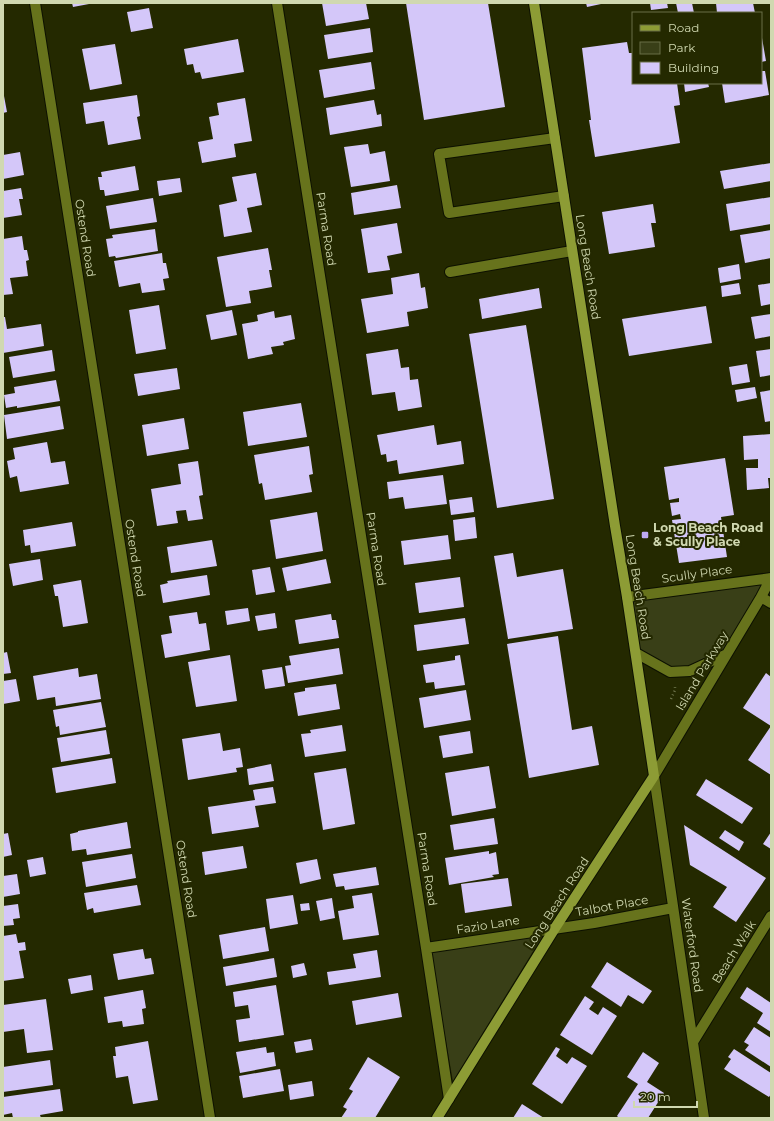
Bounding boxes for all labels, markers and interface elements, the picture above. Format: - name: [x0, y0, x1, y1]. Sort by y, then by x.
- legend: [632, 12, 762, 84]
- text: Road: [668, 20, 699, 35]
- text: Park: [668, 40, 696, 55]
- text: Building: [668, 60, 719, 75]
- street label: Parma Road: [313, 191, 340, 267]
- street label: Ostend Road: [72, 198, 99, 278]
- street label: Long Beach Road: [573, 213, 604, 321]
- street label: Parma Road: [363, 511, 390, 587]
- street label: Ostend Road: [122, 518, 149, 598]
- place label: Long Beach Road & Scully Place: [653, 520, 763, 549]
- marker: Long Beach Road & Scully Place: [640, 530, 650, 540]
- street label: Long Beach Road: [623, 533, 654, 641]
- street label: Scully Place: [661, 561, 733, 586]
- street label: Island Parkway: [672, 628, 731, 713]
- street label: Parma Road: [414, 831, 441, 907]
- street label: Ostend Road: [173, 839, 200, 919]
- street label: Long Beach Road: [521, 854, 592, 951]
- street label: Talbot Place: [574, 892, 649, 919]
- street label: Waterford Road: [678, 897, 707, 993]
- street label: Fazio Lane: [455, 912, 521, 937]
- street label: Beach Walk: [708, 917, 759, 986]
- scale bar: [634, 1083, 697, 1109]
- text: 20 m: [640, 1089, 671, 1104]

